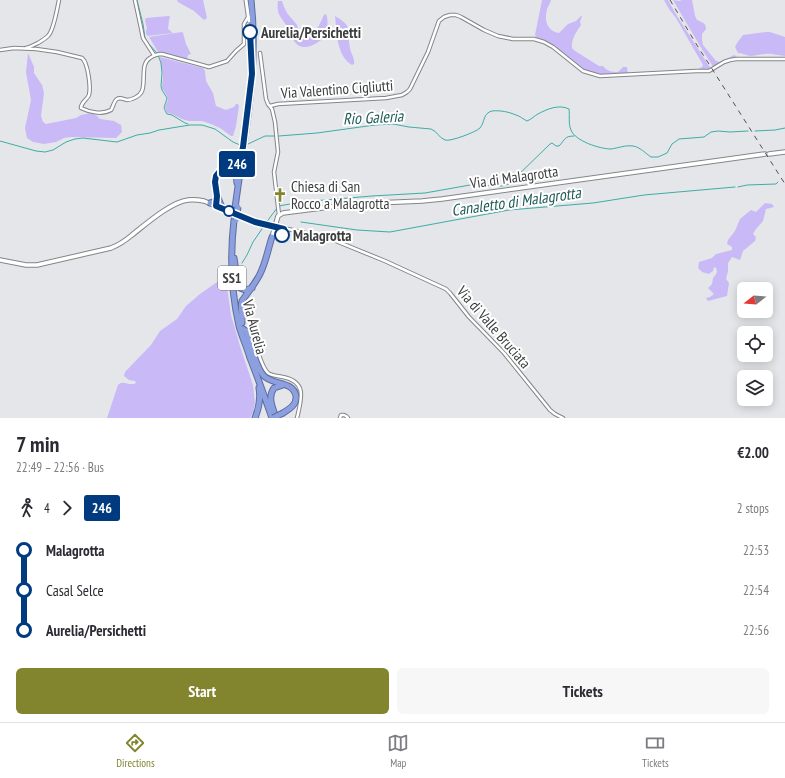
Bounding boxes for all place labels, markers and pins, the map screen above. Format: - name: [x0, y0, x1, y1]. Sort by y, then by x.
- place label: Aurelia/Persichetti: [260, 23, 361, 42]
- marker: Aurelia/Persichetti: [242, 24, 258, 40]
- place label: Chiesa di San Rocco a Malagrotta: [291, 177, 389, 213]
- church icon: Chiesa di San Rocco a Malagrotta: [272, 187, 288, 203]
- unlabelled marker: [223, 205, 235, 217]
- place label: Malagrotta: [293, 226, 352, 245]
- marker: Malagrotta: [274, 227, 290, 243]

